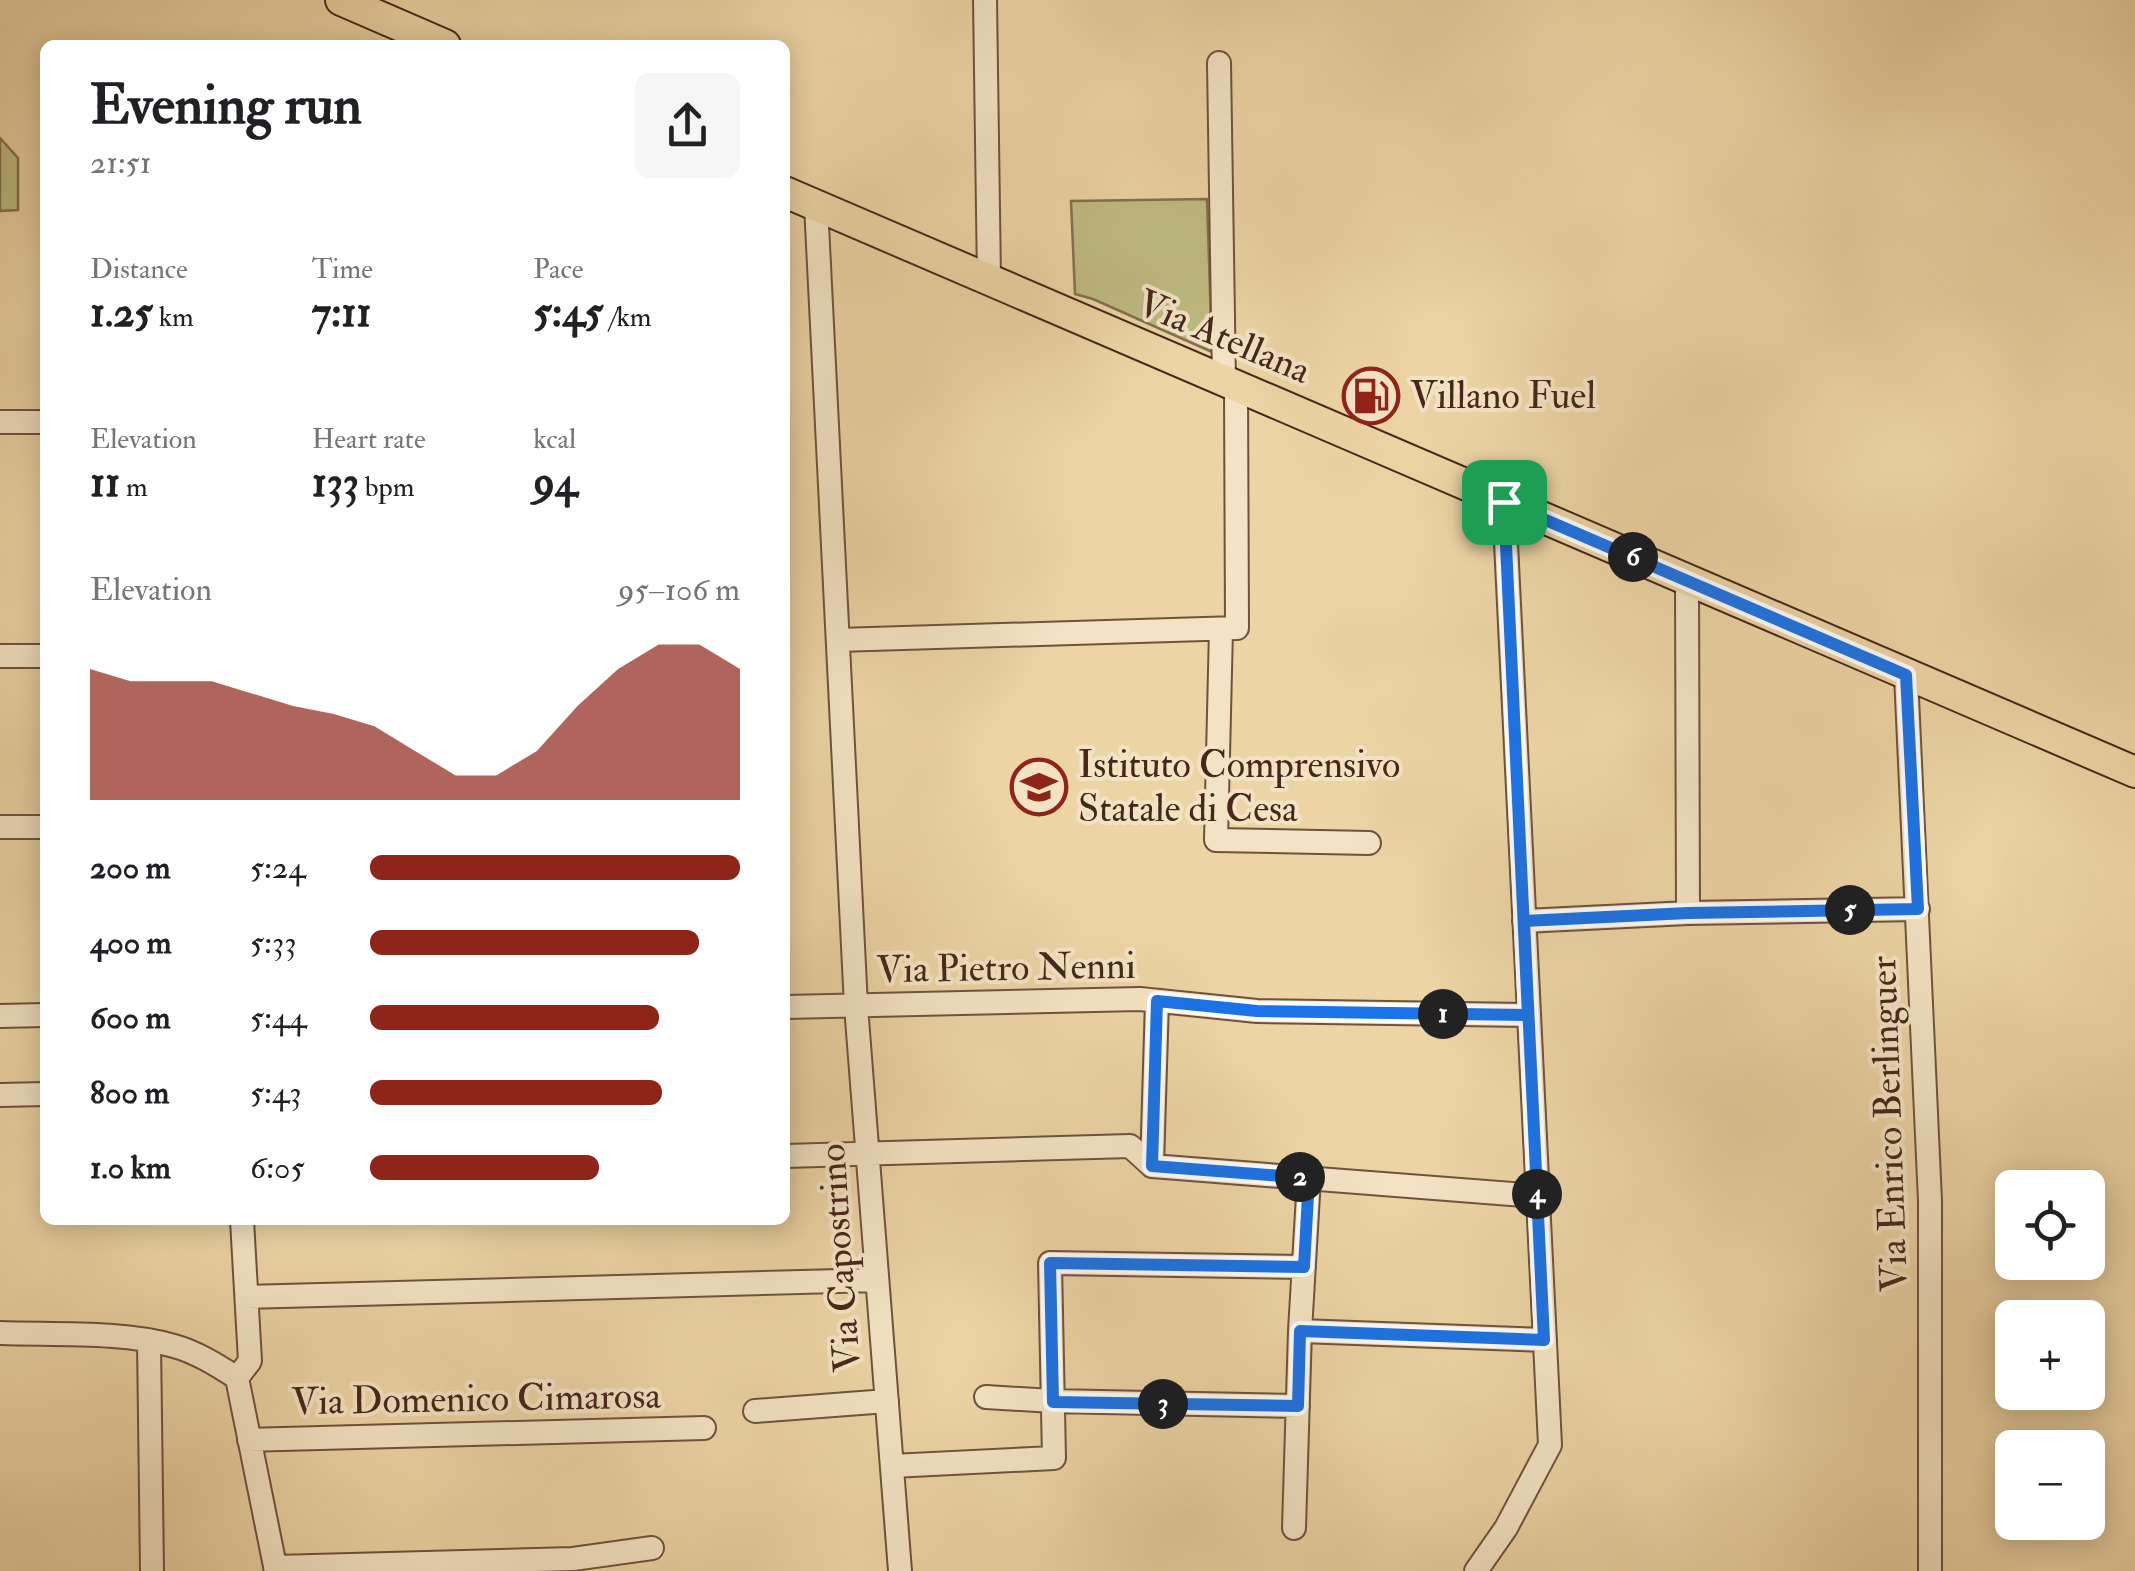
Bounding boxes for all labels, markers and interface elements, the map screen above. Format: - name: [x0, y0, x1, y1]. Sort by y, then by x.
- text: Evening run: [90, 71, 362, 140]
- button: share: [635, 73, 740, 178]
- text: 21:51: [90, 143, 151, 183]
- text: Distance: [90, 252, 188, 287]
- text: Time: [312, 252, 373, 287]
- text: Pace: [533, 252, 584, 287]
- street label: Via Atellana: [1130, 279, 1318, 395]
- text: 1.25: [90, 287, 153, 339]
- text: 7:11: [312, 287, 371, 339]
- text: 5:45: [533, 287, 603, 339]
- text: km: [153, 300, 194, 335]
- text: /km: [603, 300, 652, 335]
- fuel station icon: Villano Fuel: [1341, 366, 1401, 426]
- place label: Villano Fuel: [1410, 372, 1596, 420]
- text: Elevation: [90, 422, 197, 457]
- text: Heart rate: [312, 422, 426, 457]
- text: kcal: [533, 422, 576, 457]
- text: 11: [90, 457, 120, 509]
- text: 133: [312, 457, 359, 509]
- text: 94: [533, 457, 577, 509]
- pin: [1462, 460, 1547, 545]
- text: m: [120, 470, 148, 505]
- text: bpm: [359, 470, 414, 505]
- icon: arrive: [1477, 475, 1532, 530]
- pin: 6: [1608, 532, 1658, 582]
- text: 6: [1626, 539, 1640, 574]
- text: Elevation: [90, 570, 212, 610]
- text: 95–106 m: [618, 570, 740, 610]
- place label: Istituto Comprensivo Statale di Cesa: [1078, 741, 1400, 833]
- school or university icon: Istituto Comprensivo Statale di Cesa: [1009, 757, 1069, 817]
- text: 200 m: [90, 848, 171, 888]
- text: 5:24: [250, 848, 305, 888]
- pin: 5: [1825, 885, 1875, 935]
- text: 5: [1844, 892, 1856, 927]
- text: 400 m: [90, 923, 172, 963]
- text: 5:33: [250, 923, 297, 963]
- street label: Via Pietro Nenni: [876, 942, 1136, 994]
- street label: Via Enrico Berlinguer: [1859, 955, 1919, 1293]
- pin: 1: [1418, 989, 1468, 1039]
- text: 1: [1438, 996, 1448, 1031]
- text: 600 m: [90, 998, 171, 1038]
- text: 5:44: [250, 998, 306, 1038]
- text: 800 m: [90, 1073, 169, 1113]
- text: 5:43: [250, 1073, 302, 1113]
- street label: Via Capostrino: [808, 1142, 872, 1374]
- text: 1.0 km: [90, 1148, 171, 1188]
- text: 6:05: [250, 1148, 305, 1188]
- pin: 2: [1275, 1152, 1325, 1202]
- text: 2: [1293, 1159, 1307, 1194]
- pin: 4: [1512, 1169, 1562, 1219]
- map controls: [1995, 1170, 2105, 1540]
- button: locate: [1995, 1170, 2105, 1280]
- text: 4: [1529, 1176, 1545, 1211]
- button: +: [1995, 1300, 2105, 1410]
- street label: Via Domenico Cimarosa: [291, 1372, 662, 1426]
- pin: 3: [1138, 1379, 1188, 1429]
- text: 3: [1158, 1386, 1168, 1421]
- button: −: [1995, 1430, 2105, 1540]

